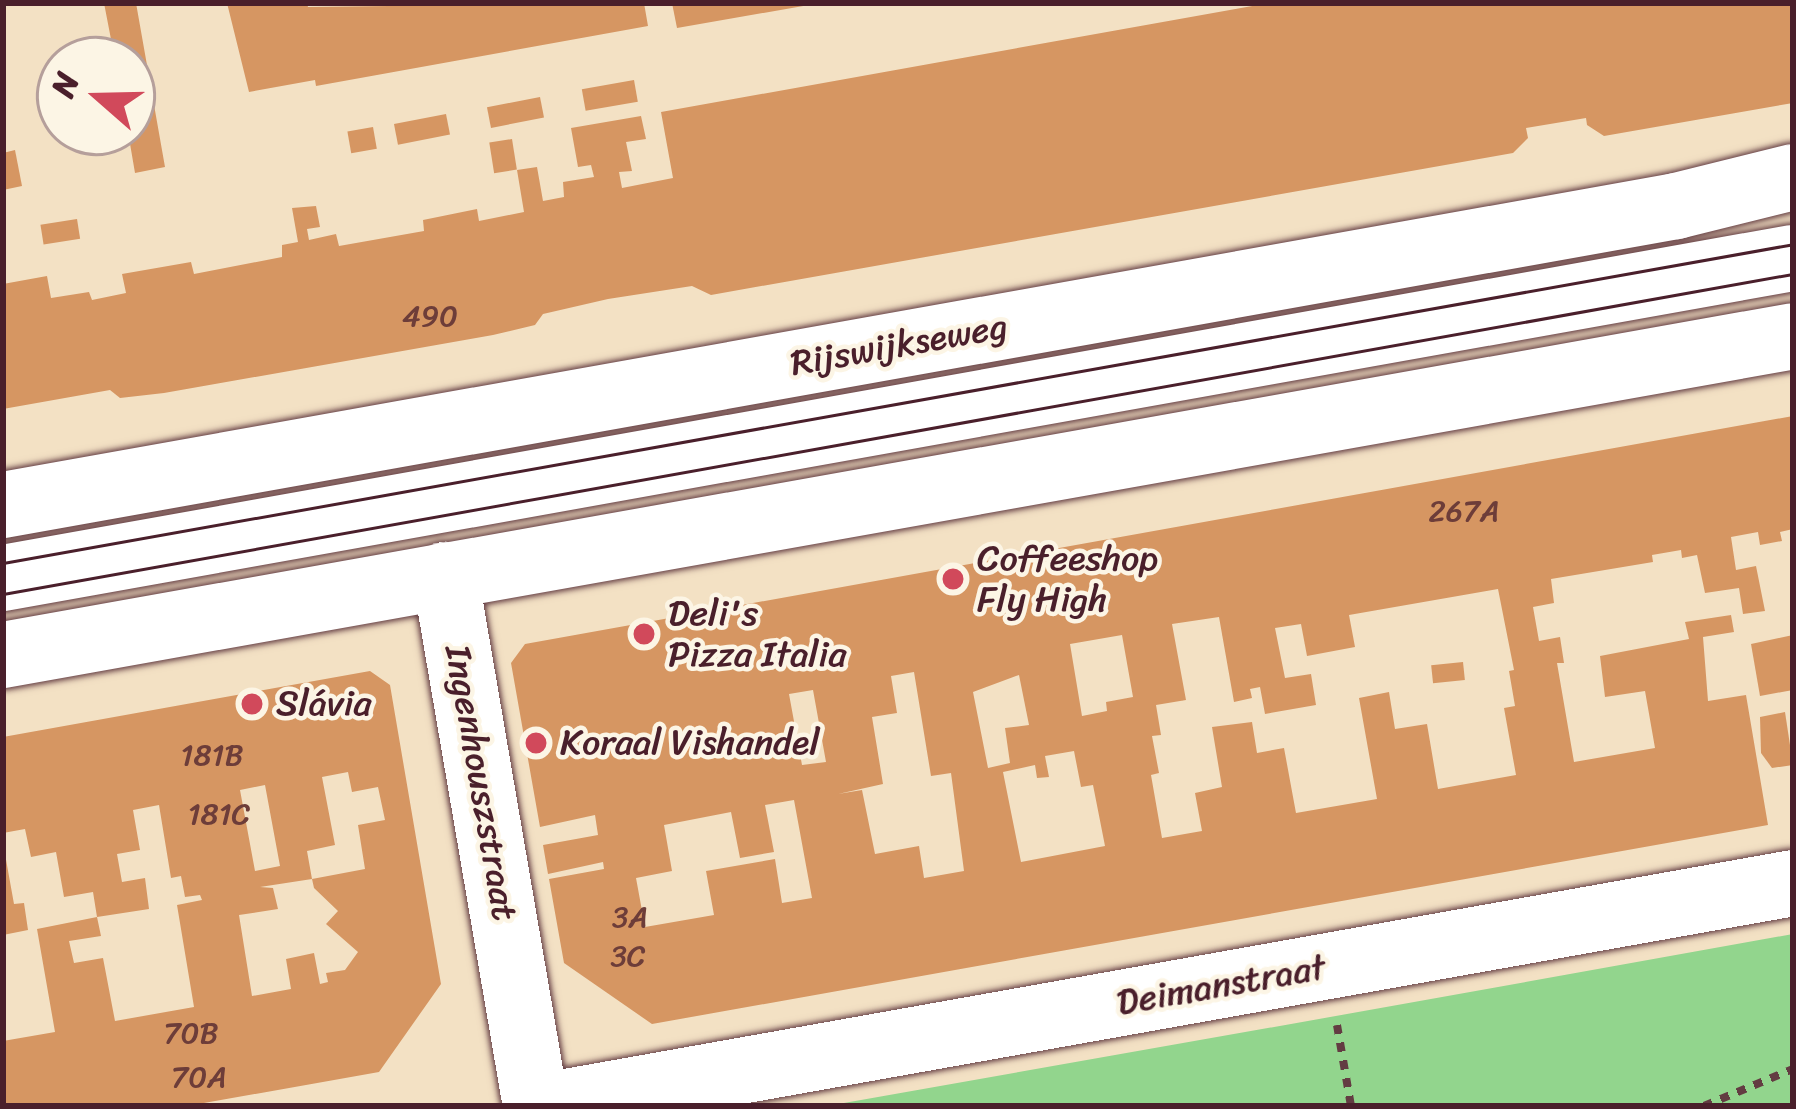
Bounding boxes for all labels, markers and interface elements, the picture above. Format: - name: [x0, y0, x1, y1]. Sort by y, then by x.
- north arrow: [36, 36, 156, 156]
- text: N: [34, 64, 96, 105]
- house number: 490: [402, 298, 458, 334]
- street label: Rijswijkseweg: [787, 305, 1011, 385]
- house number: 267A: [1428, 493, 1500, 529]
- place label: Coffeeshop Fly High: [977, 536, 1158, 621]
- marker: Coffeeshop Fly High: [940, 566, 966, 592]
- place label: Deli's Pizza Italia: [668, 591, 848, 676]
- marker: Deli's Pizza Italia: [631, 621, 657, 647]
- street label: Ingenhouszstraat: [436, 642, 526, 924]
- place label: Slávia: [276, 682, 372, 726]
- marker: Slávia: [239, 691, 265, 717]
- place label: Koraal Vishandel: [560, 721, 822, 765]
- marker: Koraal Vishandel: [523, 730, 549, 756]
- house number: 181B: [181, 737, 243, 773]
- house number: 181C: [188, 796, 250, 832]
- house number: 3A: [612, 899, 648, 935]
- house number: 3C: [610, 938, 646, 974]
- street label: Deimanstraat: [1113, 945, 1329, 1025]
- house number: 70B: [163, 1015, 219, 1051]
- house number: 70A: [171, 1059, 227, 1095]

